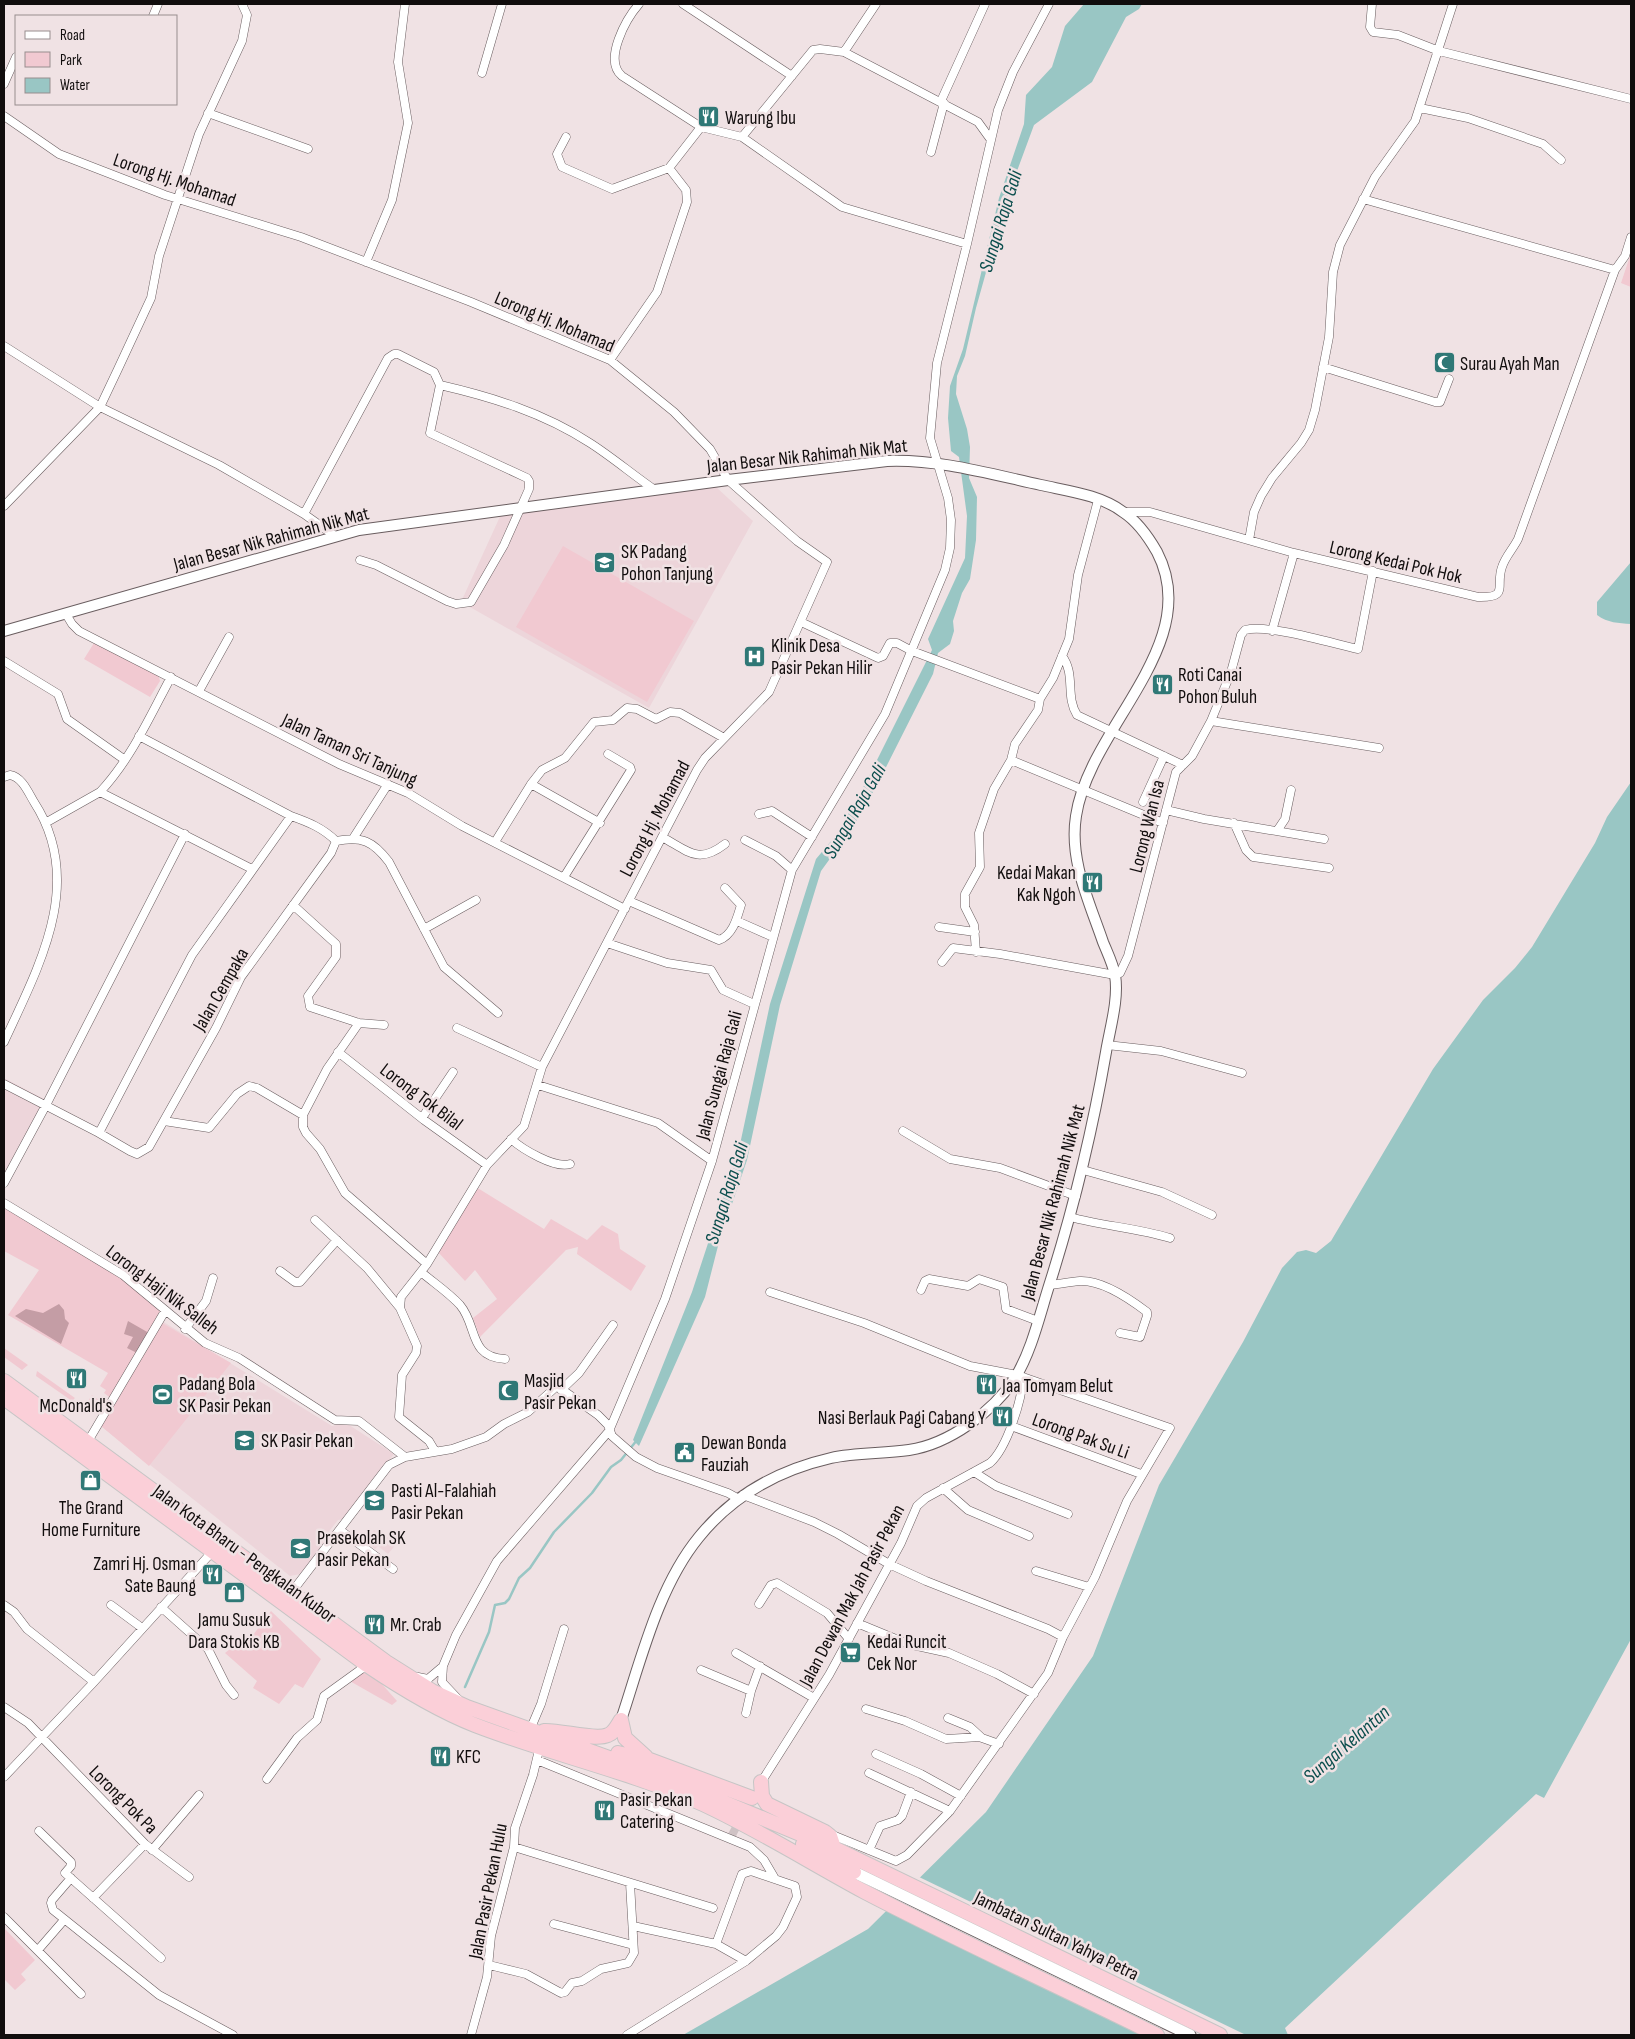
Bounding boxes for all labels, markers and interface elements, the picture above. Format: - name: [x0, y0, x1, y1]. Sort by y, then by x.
- legend: [15, 15, 178, 105]
- text: Road: [60, 26, 85, 45]
- text: Park: [60, 51, 82, 70]
- text: Water: [60, 76, 91, 95]
- restaurant icon: Warung Ibu: [697, 105, 721, 129]
- place label: Warung Ibu: [725, 107, 796, 130]
- street label: Lorong Hj. Mohamad: [110, 149, 239, 212]
- water label: Sungai Raja Gali: [974, 166, 1028, 275]
- street label: Lorong Hj. Mohamad: [491, 287, 618, 358]
- mosque icon: Surau Ayah Man: [1432, 351, 1456, 375]
- place label: Surau Ayah Man: [1460, 353, 1560, 376]
- street label: Jalan Besar Nik Rahimah Nik Mat: [705, 435, 909, 479]
- street label: Jalan Besar Nik Rahimah Nik Mat: [170, 502, 372, 577]
- street label: Lorong Kedai Pok Hok: [1327, 536, 1465, 589]
- place label: SK Padang Pohon Tanjung: [621, 541, 713, 586]
- school or university icon: SK Padang Pohon Tanjung: [593, 550, 617, 574]
- place label: Klinik Desa Pasir Pekan Hilir: [771, 635, 873, 680]
- hospital icon: Klinik Desa Pasir Pekan Hilir: [743, 644, 767, 668]
- place label: Roti Canai Pohon Buluh: [1178, 664, 1257, 709]
- restaurant icon: Roti Canai Pohon Buluh: [1150, 673, 1174, 697]
- street label: Jalan Taman Sri Tanjung: [277, 709, 421, 792]
- street label: Lorong Hj. Mohamad: [615, 757, 696, 881]
- water label: Sungai Raja Gali: [818, 759, 892, 863]
- street label: Lorong Wan Isa: [1125, 778, 1170, 875]
- place label: Kedai Makan Kak Ngoh: [997, 862, 1076, 907]
- restaurant icon: Kedai Makan Kak Ngoh: [1080, 871, 1104, 895]
- street label: Jalan Cempaka: [188, 944, 254, 1036]
- street label: Jalan Sungai Raja Gali: [691, 1008, 748, 1143]
- street label: Lorong Tok Bilal: [375, 1059, 467, 1136]
- street label: Jalan Besar Nik Rahimah Nik Mat: [1016, 1102, 1091, 1304]
- water label: Sungai Raja Gali: [700, 1138, 754, 1247]
- street label: Lorong Haji Nik Salleh: [101, 1240, 223, 1340]
- restaurant icon: McDonald's: [64, 1367, 88, 1391]
- place label: Masjid Pasir Pekan: [524, 1370, 596, 1415]
- place label: Padang Bola SK Pasir Pekan: [179, 1373, 271, 1418]
- restaurant icon: Jaa Tomyam Belut: [974, 1373, 998, 1397]
- place label: Jaa Tomyam Belut: [1001, 1375, 1113, 1398]
- mosque icon: Masjid Pasir Pekan: [496, 1379, 520, 1403]
- sports icon: Padang Bola SK Pasir Pekan: [151, 1382, 175, 1406]
- place label: McDonald's: [40, 1395, 113, 1418]
- restaurant icon: Nasi Berlauk Pagi Cabang Y: [990, 1405, 1014, 1429]
- place label: Nasi Berlauk Pagi Cabang Y: [818, 1407, 986, 1430]
- street label: Lorong Pak Su Li: [1029, 1408, 1132, 1465]
- school or university icon: SK Pasir Pekan: [233, 1428, 257, 1452]
- place label: SK Pasir Pekan: [261, 1430, 353, 1453]
- place label: Dewan Bonda Fauziah: [701, 1432, 787, 1477]
- public building icon: Dewan Bonda Fauziah: [673, 1441, 697, 1465]
- shop icon: The Grand Home Furniture: [79, 1469, 103, 1493]
- street label: Jalan Kota Bharu - Pengkalan Kubor: [147, 1479, 341, 1629]
- place label: Pasti Al-Falahiah Pasir Pekan: [391, 1480, 496, 1525]
- school or university icon: Pasti Al-Falahiah Pasir Pekan: [363, 1489, 387, 1513]
- place label: The Grand Home Furniture: [41, 1497, 141, 1542]
- street label: Jalan Dewan Mak Jah Pasir Pekan: [794, 1501, 910, 1691]
- place label: Prasekolah SK Pasir Pekan: [317, 1527, 406, 1572]
- school or university icon: Prasekolah SK Pasir Pekan: [289, 1536, 313, 1560]
- place label: Zamri Hj. Osman Sate Baung: [93, 1553, 196, 1598]
- restaurant icon: Zamri Hj. Osman Sate Baung: [200, 1562, 224, 1586]
- shop icon: Jamu Susuk Dara Stokis KB: [222, 1581, 246, 1605]
- place label: Jamu Susuk Dara Stokis KB: [188, 1609, 280, 1654]
- restaurant icon: Mr. Crab: [362, 1612, 386, 1636]
- place label: Mr. Crab: [390, 1614, 442, 1637]
- place label: Kedai Runcit Cek Nor: [867, 1631, 947, 1676]
- supermarket icon: Kedai Runcit Cek Nor: [839, 1640, 863, 1664]
- water label: Sungai Kelantan: [1298, 1701, 1395, 1789]
- restaurant icon: KFC: [428, 1744, 452, 1768]
- place label: KFC: [456, 1746, 481, 1769]
- street label: Lorong Pok Pa: [84, 1761, 162, 1839]
- place label: Pasir Pekan Catering: [620, 1789, 692, 1834]
- restaurant icon: Pasir Pekan Catering: [592, 1798, 616, 1822]
- street label: Jalan Pasir Pekan Hulu: [464, 1822, 513, 1962]
- street label: Jambatan Sultan Yahya Petra: [969, 1886, 1142, 1986]

